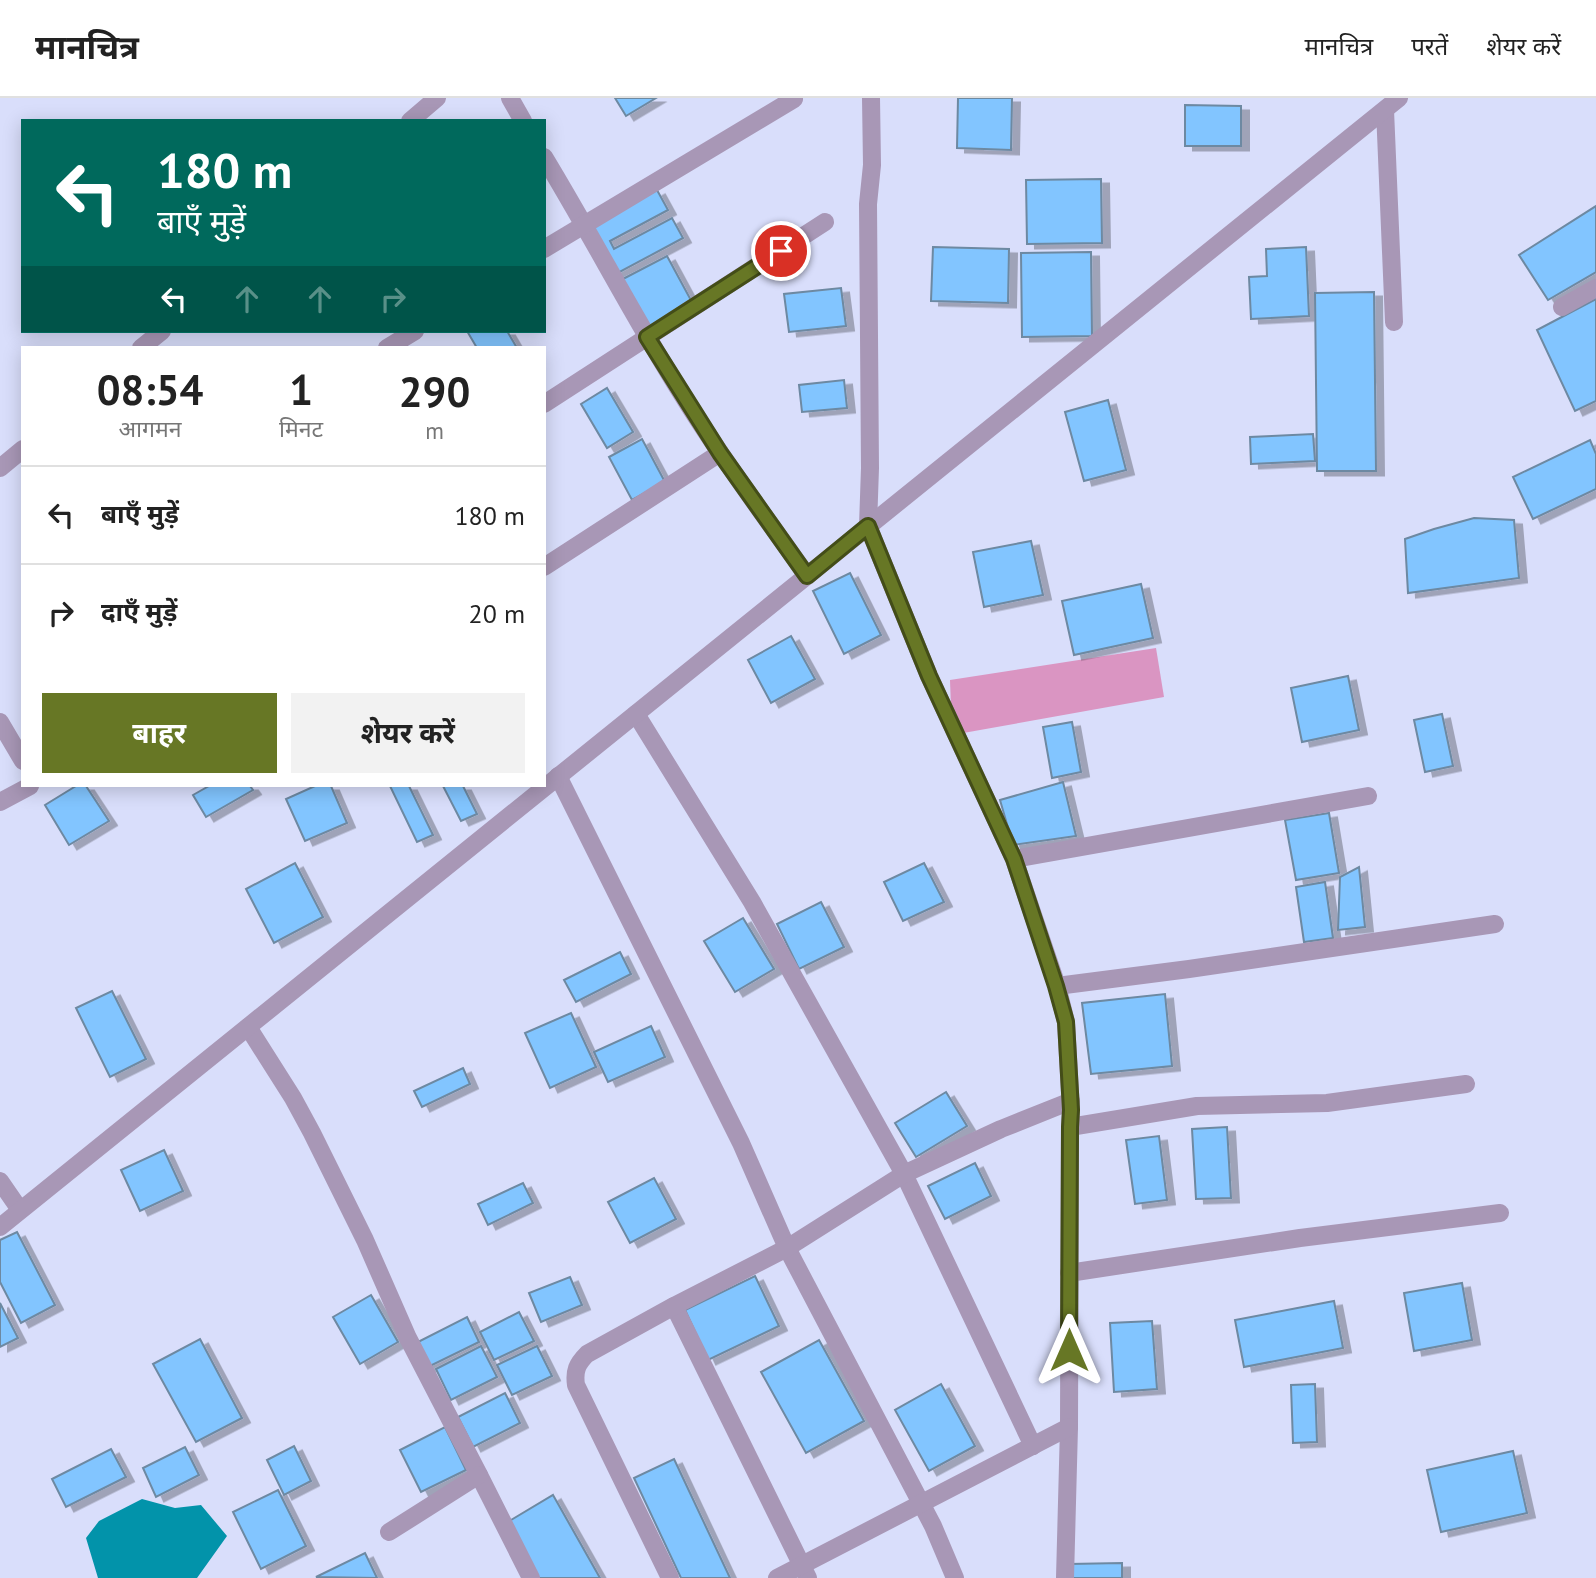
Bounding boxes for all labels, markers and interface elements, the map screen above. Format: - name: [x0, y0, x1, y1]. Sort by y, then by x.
- text: मानचित्र: [35, 25, 139, 68]
- text: मानचित्र: [1305, 31, 1373, 62]
- text: परतें: [1411, 31, 1448, 62]
- text: शेयर करें: [1486, 31, 1561, 62]
- text: 180 m: [157, 138, 292, 202]
- icon: left: [42, 147, 133, 238]
- text: बाएँ मुड़ें: [157, 200, 246, 242]
- pin: [751, 221, 811, 281]
- icon: arrive: [762, 232, 800, 270]
- icon: left: [155, 280, 193, 318]
- icon: ahead: [228, 280, 266, 318]
- icon: ahead: [301, 280, 339, 318]
- icon: right: [374, 280, 412, 318]
- text: 08:54: [97, 362, 203, 417]
- text: 1: [289, 362, 313, 417]
- text: 290: [399, 364, 470, 419]
- text: आगमन: [119, 414, 181, 443]
- text: मिनट: [279, 414, 323, 443]
- text: m: [425, 416, 444, 445]
- icon: left: [42, 496, 80, 534]
- text: बाएँ मुड़ें: [101, 497, 179, 530]
- text: 180 m: [454, 499, 525, 532]
- icon: right: [42, 594, 80, 632]
- text: दाएँ मुड़ें: [101, 595, 177, 628]
- text: 20 m: [469, 597, 525, 630]
- button: बाहर: [42, 693, 277, 773]
- button: शेयर करें: [291, 693, 525, 773]
- position arrow: [1032, 1313, 1106, 1387]

